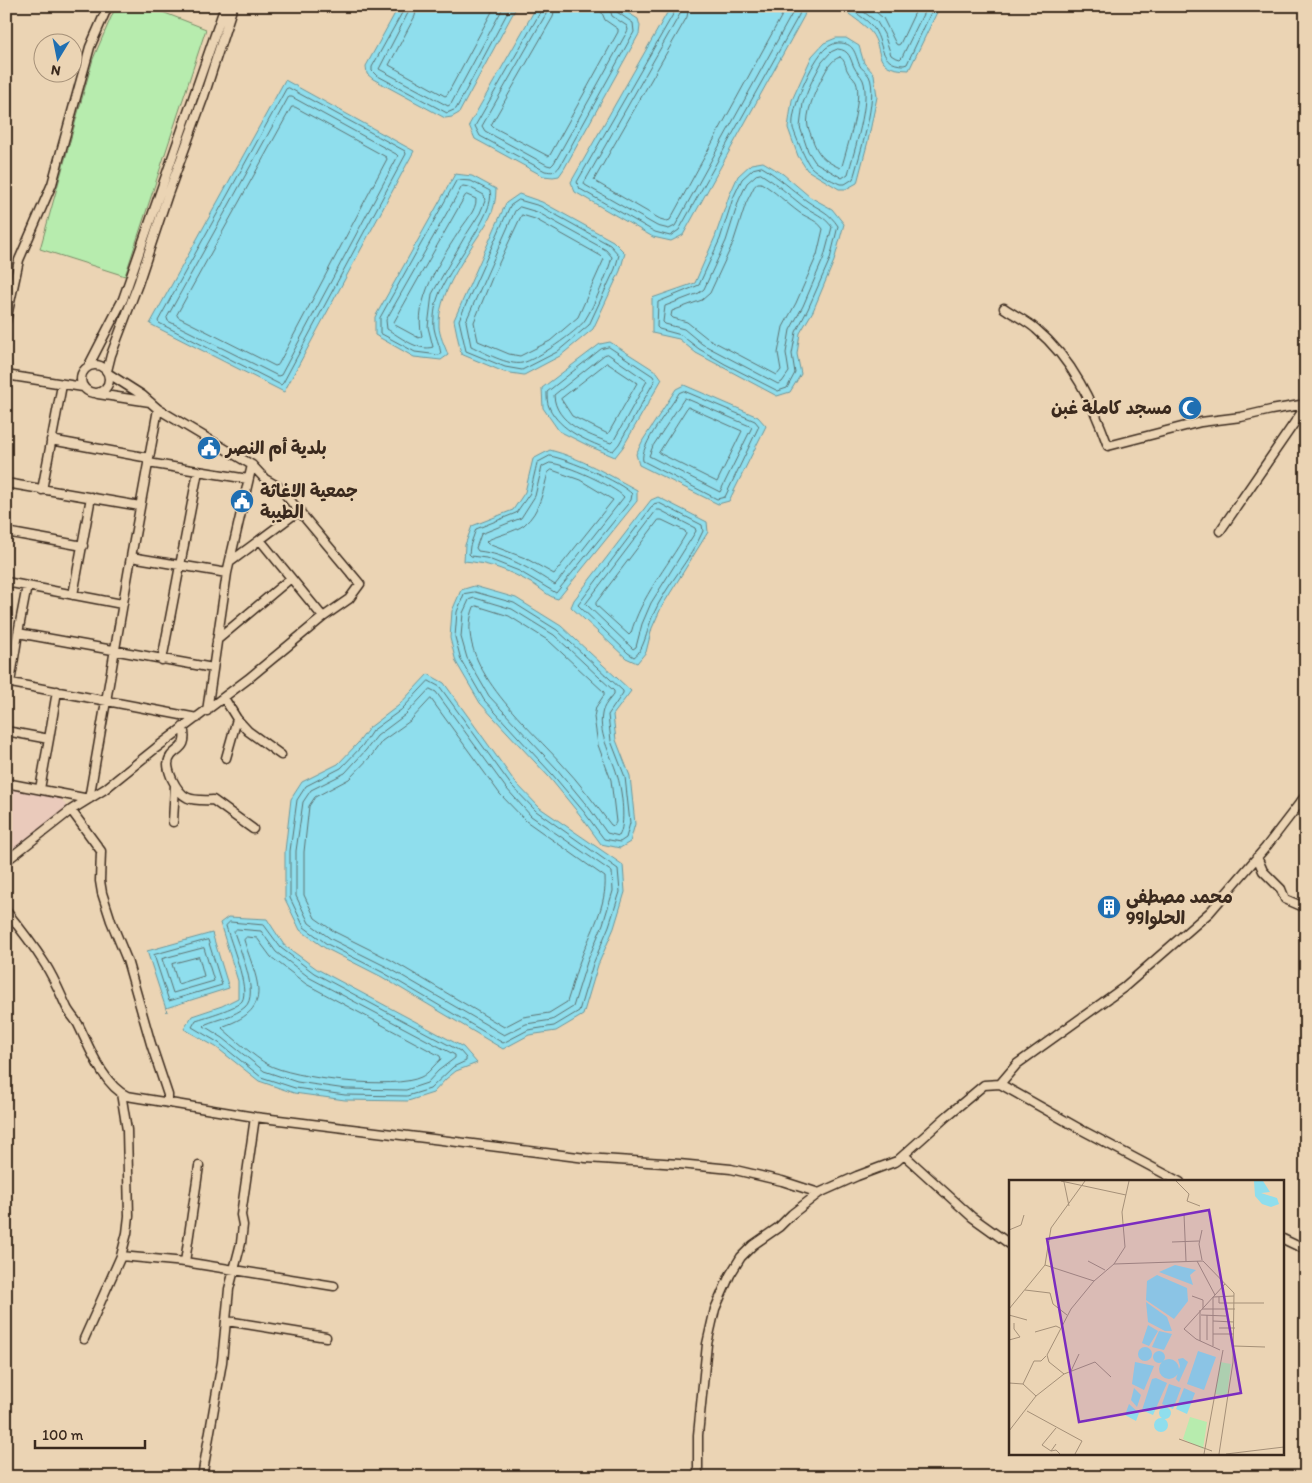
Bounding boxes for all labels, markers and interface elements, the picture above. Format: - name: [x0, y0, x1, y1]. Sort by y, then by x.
- north arrow: [32, 32, 82, 82]
- text: N: [50, 61, 62, 80]
- mosque icon: مسجد كاملة غبن: [1177, 395, 1203, 421]
- place label: مسجد كاملة غبن: [1051, 397, 1172, 419]
- public building icon: بلدية أم النصر: [196, 435, 222, 461]
- place label: بلدية أم النصر: [224, 437, 327, 462]
- place label: جمعية الاغاثة الطيبة: [260, 480, 358, 523]
- public building icon: جمعية الاغاثة الطيبة: [229, 488, 255, 514]
- place label: محمد مصطفى الحلوا99: [1126, 886, 1233, 930]
- building icon: محمد مصطفى الحلوا99: [1096, 894, 1122, 920]
- inset map: [1009, 1180, 1284, 1456]
- scale bar: [35, 1418, 145, 1450]
- text: 100 m: [42, 1426, 84, 1444]

